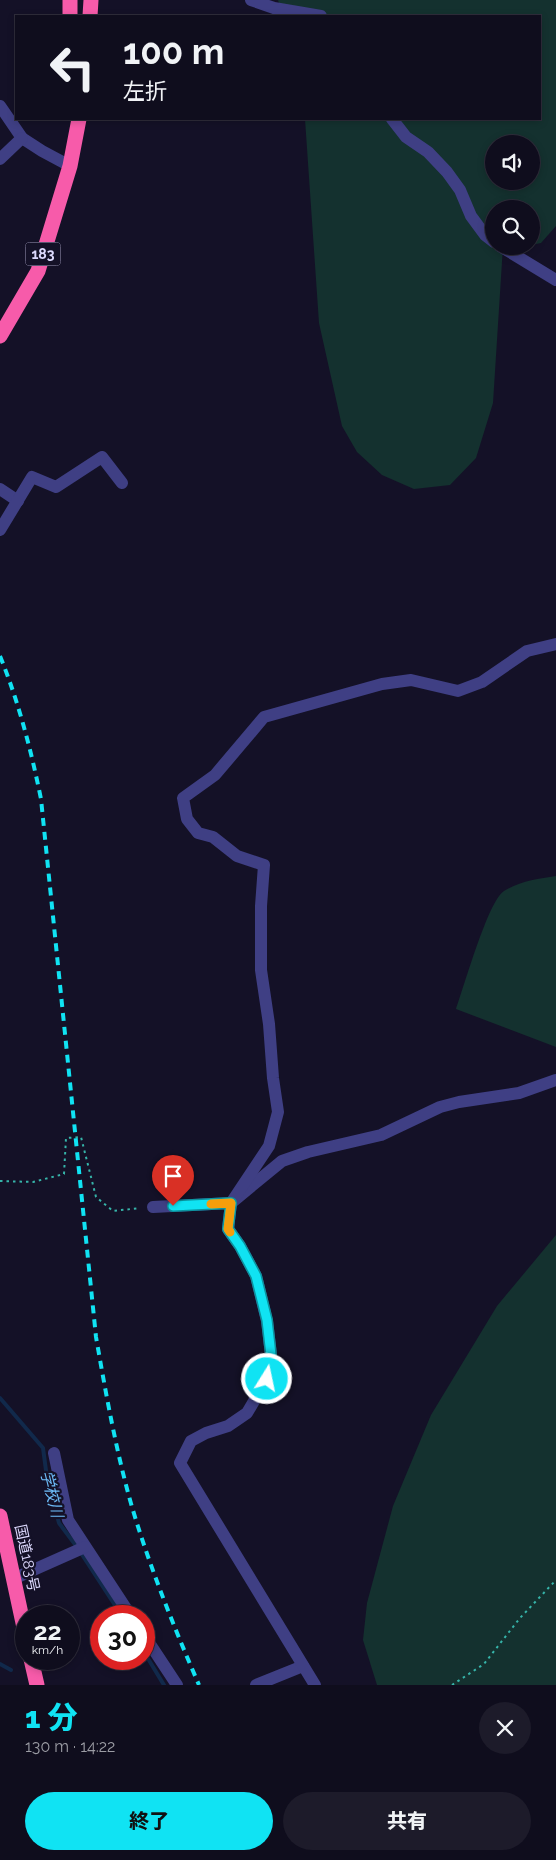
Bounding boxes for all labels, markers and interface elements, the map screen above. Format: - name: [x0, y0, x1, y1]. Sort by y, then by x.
- text: 100 m: [123, 31, 224, 72]
- icon: left: [40, 35, 105, 100]
- text: 左折: [123, 78, 167, 104]
- map controls: [485, 135, 540, 255]
- button: sound: [485, 135, 540, 190]
- button: search: [485, 200, 540, 255]
- road number: 183: [26, 242, 60, 266]
- pin: [152, 1155, 194, 1206]
- icon: arrive: [159, 1162, 187, 1190]
- position arrow: [240, 1352, 292, 1404]
- water label: 学校川: [37, 1468, 68, 1522]
- street label: 国道183号: [11, 1523, 43, 1593]
- speed limit sign: 30: [90, 1605, 155, 1670]
- text: 22: [33, 1616, 62, 1646]
- text: km/h: [32, 1643, 63, 1657]
- text: 1 分: [25, 1700, 78, 1735]
- button: close: [479, 1702, 531, 1754]
- text: 130 m · 14:22: [25, 1737, 115, 1756]
- button: 終了: [25, 1792, 273, 1850]
- button: 共有: [283, 1792, 531, 1850]

